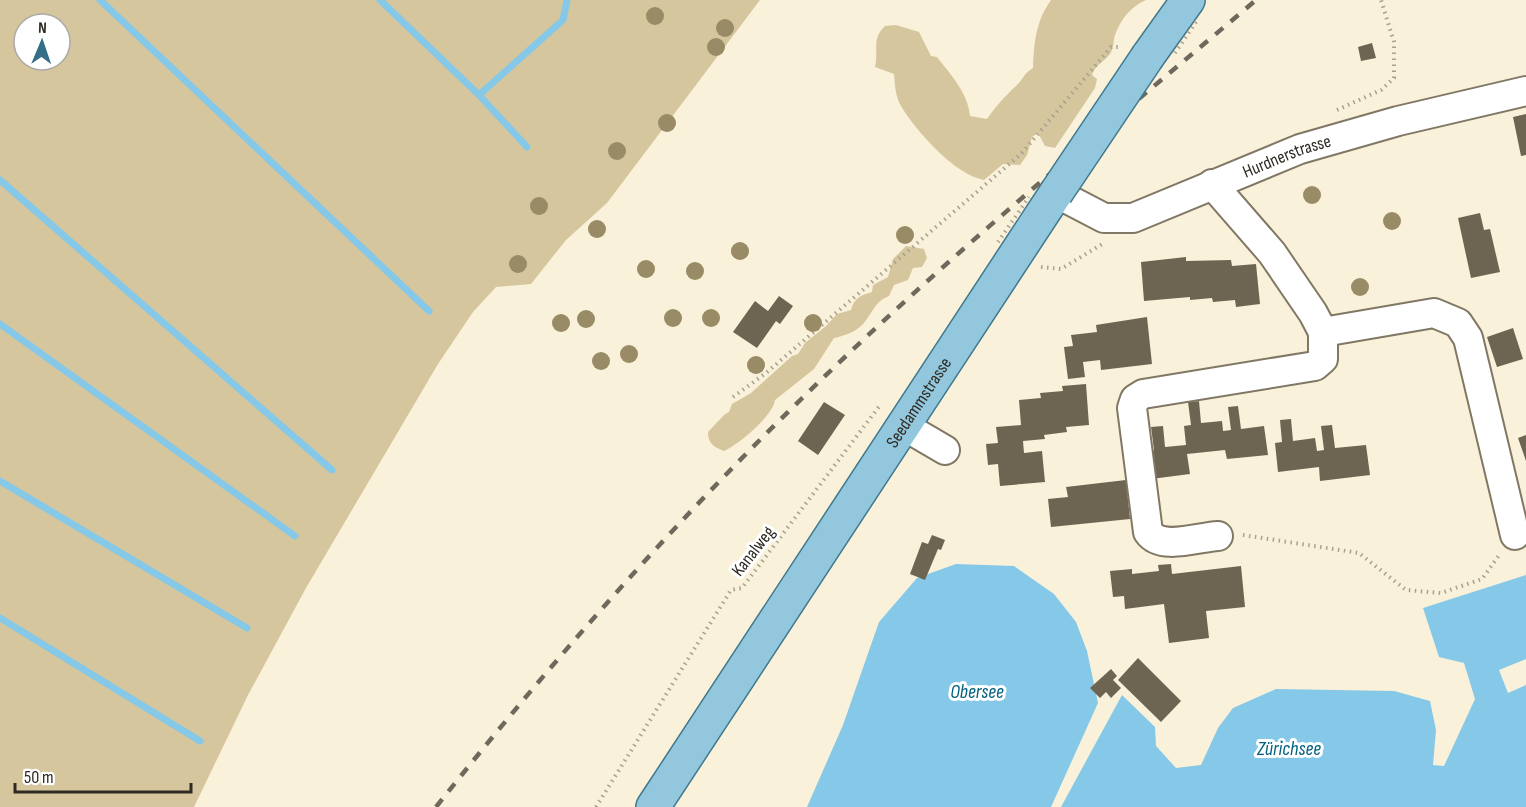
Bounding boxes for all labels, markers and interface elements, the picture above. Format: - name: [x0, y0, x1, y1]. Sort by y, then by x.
- north arrow: [12, 12, 72, 72]
- text: N: [38, 19, 47, 38]
- street label: Hurdnerstrasse: [1240, 131, 1333, 183]
- street label: Seedammstrasse: [882, 354, 956, 452]
- street label: Kanalweg: [727, 522, 779, 580]
- water label: Obersee: [950, 680, 1004, 704]
- water label: Zürichsee: [1256, 737, 1321, 761]
- scale bar: [15, 756, 190, 794]
- text: 50 m: [24, 767, 54, 788]

